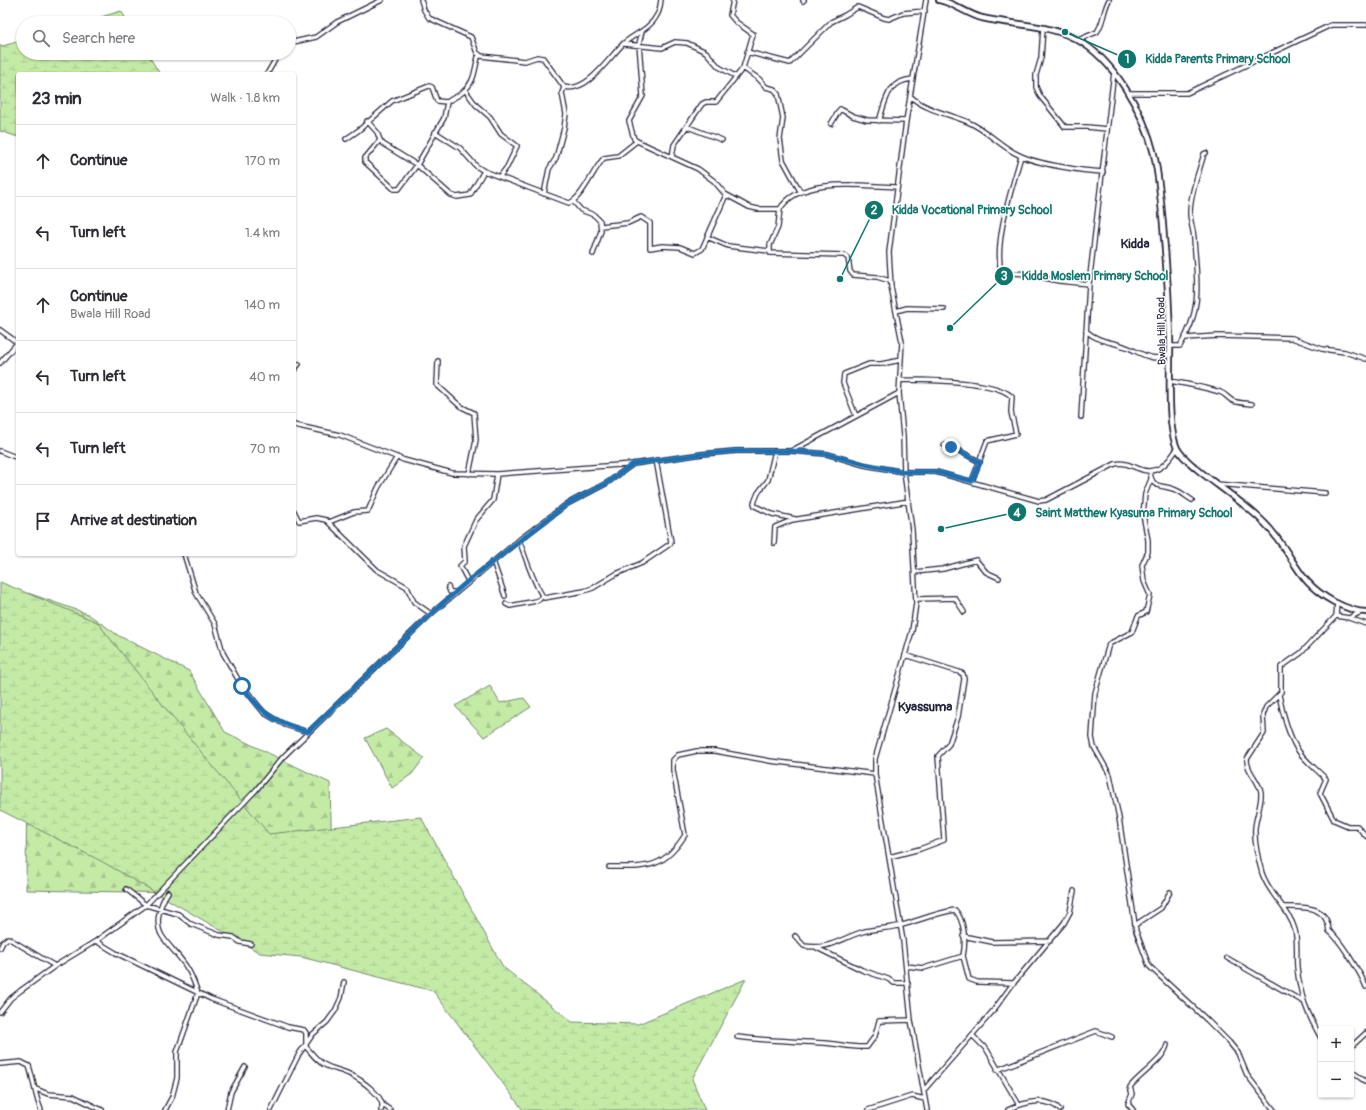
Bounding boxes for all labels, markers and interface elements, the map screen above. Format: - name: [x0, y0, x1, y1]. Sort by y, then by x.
- search box: [16, 16, 296, 60]
- icon: search: [30, 27, 52, 49]
- text: Search here: [62, 29, 135, 48]
- callout: Kidda Parents Primary School: [1117, 47, 1299, 71]
- text: 1: [1125, 52, 1129, 67]
- text: Kidda Parents Primary School: [1145, 52, 1291, 67]
- text: 23 min: [32, 88, 82, 109]
- text: Walk · 1.8 km: [210, 90, 280, 106]
- icon: ahead: [32, 150, 54, 172]
- text: Continue: [70, 151, 128, 170]
- text: 170 m: [245, 153, 280, 169]
- callout: Kidda Vocational Primary School: [864, 198, 1061, 222]
- text: 2: [871, 203, 878, 218]
- text: Kidda Vocational Primary School: [892, 203, 1052, 218]
- icon: left: [32, 222, 54, 244]
- text: Turn left: [70, 223, 126, 242]
- text: 1.4 km: [245, 225, 280, 241]
- district label: Kidda: [1121, 236, 1149, 252]
- callout: Kidda Moslem Primary School: [994, 264, 1177, 288]
- text: 3: [1001, 269, 1008, 284]
- text: Kidda Moslem Primary School: [1022, 269, 1169, 284]
- text: Continue: [70, 287, 128, 306]
- icon: ahead: [32, 294, 54, 316]
- text: 140 m: [244, 297, 280, 313]
- street label: Bwala Hill Road: [1154, 297, 1169, 365]
- text: Bwala Hill Road: [70, 306, 151, 322]
- icon: left: [32, 366, 54, 388]
- text: Turn left: [70, 367, 126, 386]
- text: 40 m: [249, 369, 280, 385]
- icon: left: [32, 438, 54, 460]
- route end: [942, 438, 960, 456]
- text: Turn left: [70, 439, 126, 458]
- text: 70 m: [250, 441, 280, 457]
- callout: Saint Matthew Kyasuma Primary School: [1007, 500, 1241, 524]
- text: 4: [1013, 506, 1021, 521]
- text: Saint Matthew Kyasuma Primary School: [1035, 506, 1233, 521]
- icon: arrive: [32, 510, 54, 532]
- text: Arrive at destination: [70, 511, 197, 530]
- route start: [233, 677, 251, 695]
- district label: Kyassuma: [898, 699, 952, 715]
- map controls: [1318, 1026, 1354, 1098]
- button: +: [1318, 1026, 1354, 1062]
- button: −: [1318, 1062, 1354, 1098]

